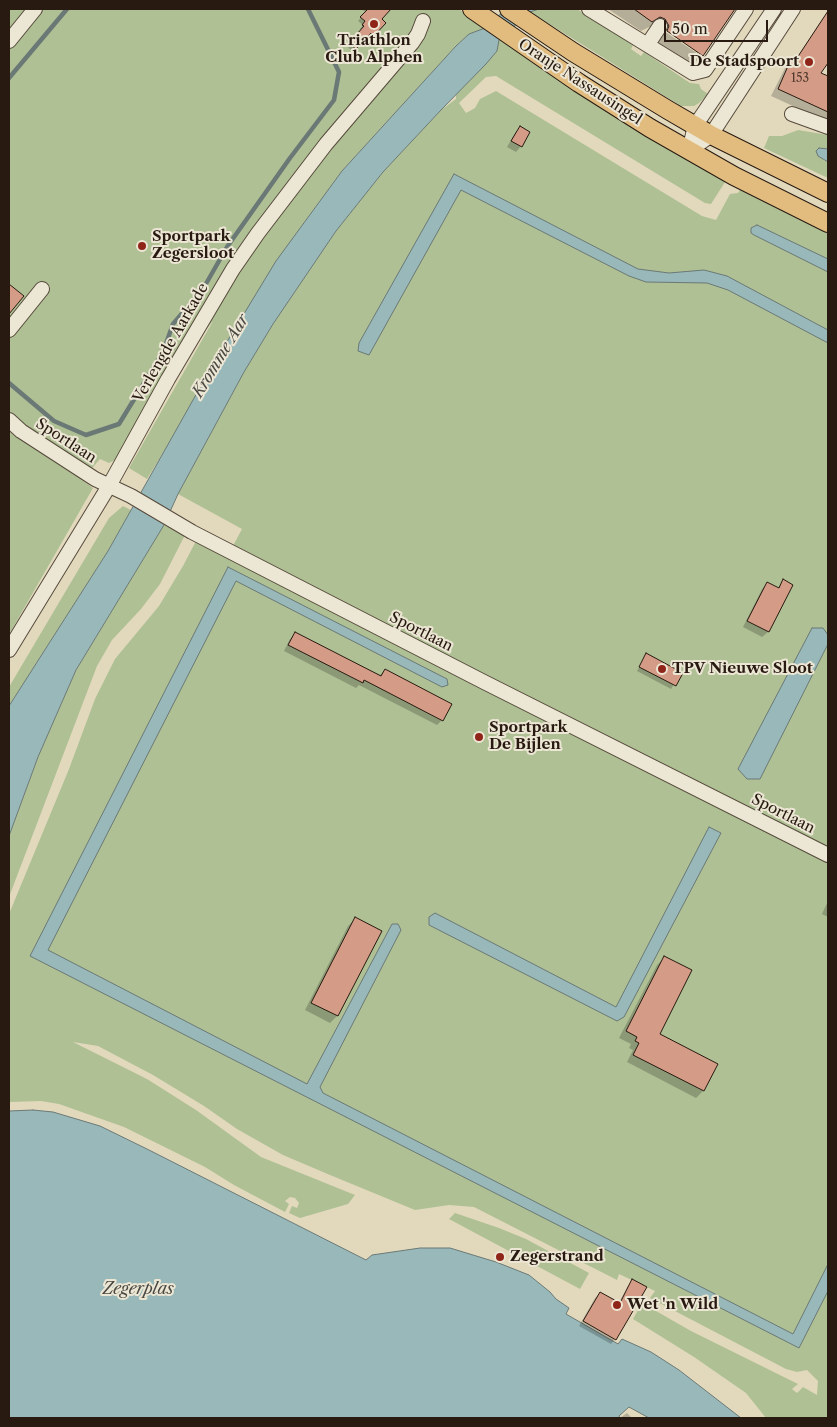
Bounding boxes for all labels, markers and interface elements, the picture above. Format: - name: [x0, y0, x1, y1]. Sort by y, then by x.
- scale bar: [667, 10, 771, 42]
- marker: Triathlon Club Alphen: [368, 18, 380, 30]
- text: 50 m: [672, 19, 708, 38]
- place label: Triathlon Club Alphen: [325, 32, 423, 67]
- street label: Oranje Nassausingel: [515, 35, 645, 129]
- place label: De Stadspoort: [689, 53, 799, 71]
- marker: De Stadspoort: [803, 56, 815, 68]
- house number: 153: [791, 72, 809, 86]
- place label: Sportpark Zegersloot: [152, 228, 234, 263]
- marker: Sportpark Zegersloot: [136, 240, 148, 252]
- street label: Verlengde Aarkade: [129, 280, 213, 406]
- water label: Kromme Aar: [189, 311, 253, 401]
- street label: Sportlaan: [32, 415, 100, 467]
- street label: Sportlaan: [386, 608, 456, 656]
- place label: TPV Nieuwe Sloot: [672, 660, 813, 678]
- marker: TPV Nieuwe Sloot: [656, 663, 668, 675]
- place label: Sportpark De Bijlen: [489, 719, 567, 754]
- marker: Sportpark De Bijlen: [473, 731, 485, 743]
- street label: Sportlaan: [748, 790, 818, 838]
- place label: Zegerstrand: [510, 1248, 604, 1266]
- marker: Zegerstrand: [494, 1251, 506, 1263]
- water label: Zegerplas: [102, 1279, 174, 1299]
- place label: Wet 'n Wild: [627, 1296, 718, 1314]
- marker: Wet 'n Wild: [611, 1299, 623, 1311]

